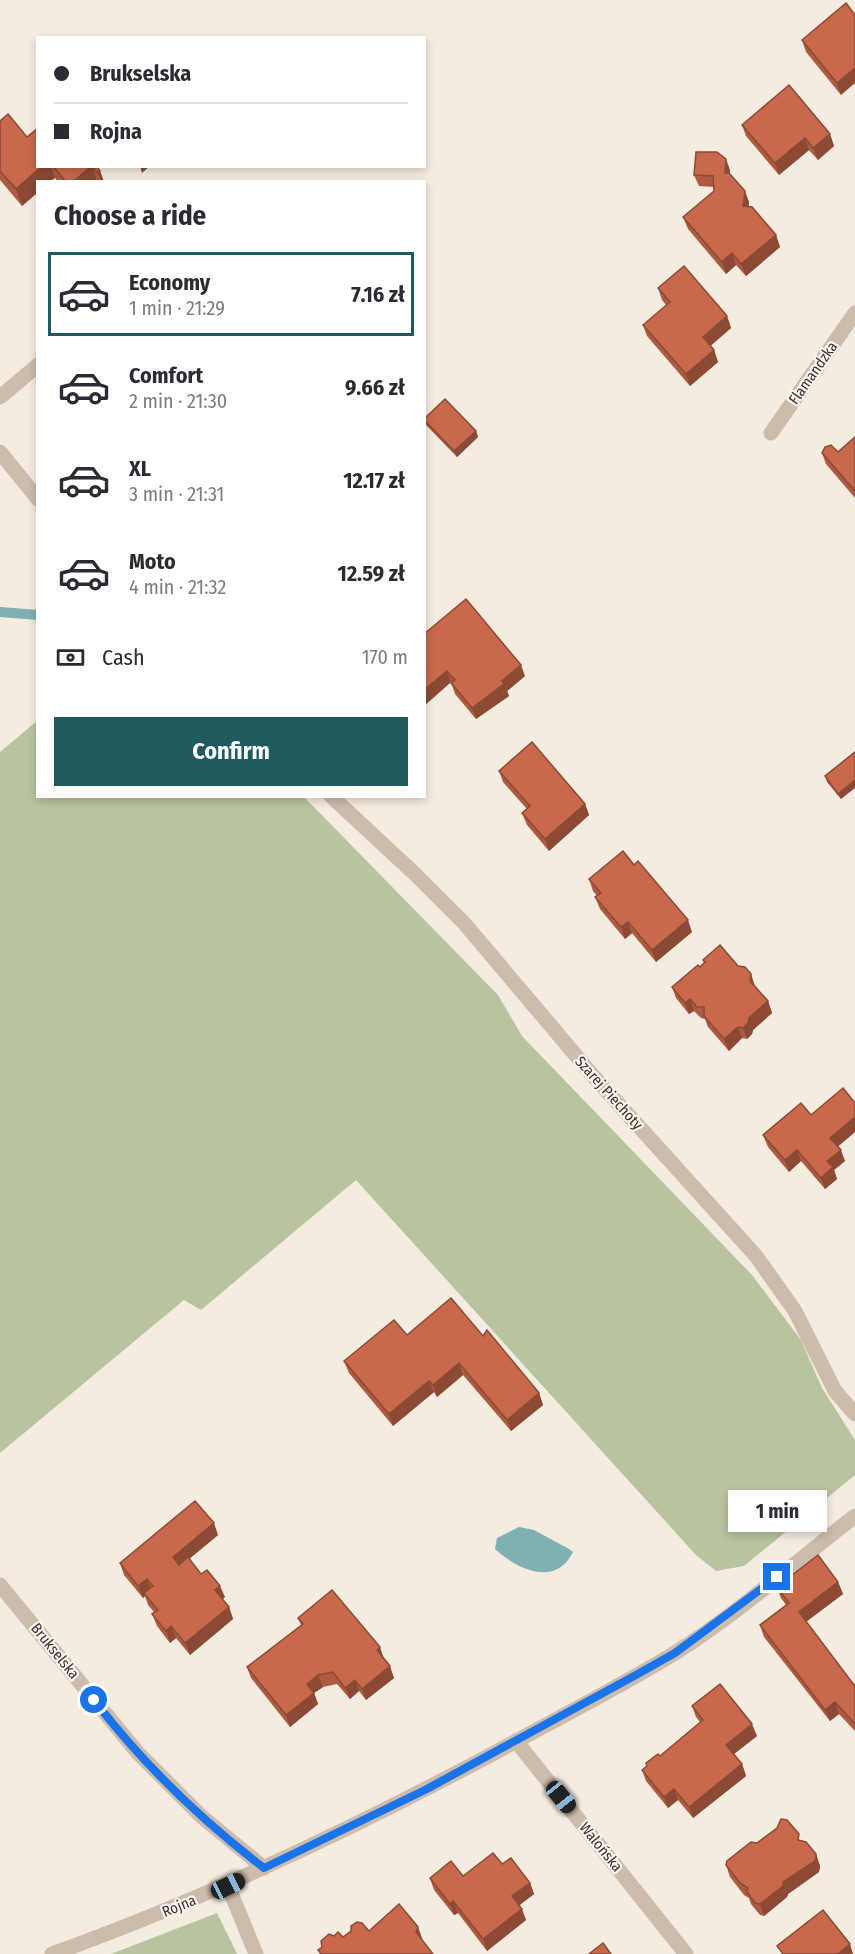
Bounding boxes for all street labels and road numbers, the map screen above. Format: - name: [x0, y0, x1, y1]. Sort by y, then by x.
- street label: Flamandzka: [785, 338, 841, 408]
- street label: Szarej Piechoty: [571, 1053, 647, 1134]
- street label: Brukselska: [27, 1619, 83, 1683]
- street label: Walońska: [576, 1819, 626, 1875]
- street label: Rojna: [159, 1891, 199, 1921]

